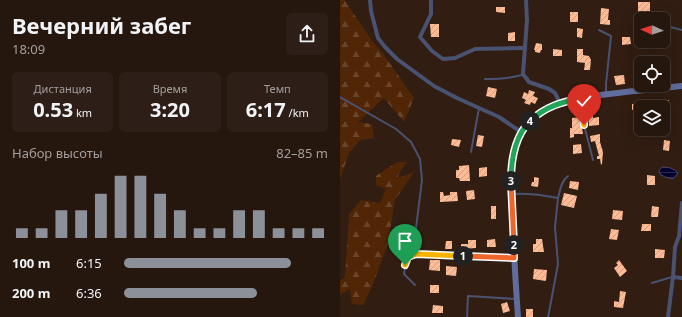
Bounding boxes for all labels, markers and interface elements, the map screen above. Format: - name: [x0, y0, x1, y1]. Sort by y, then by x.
- text: Вечерний забег: [12, 10, 191, 40]
- north arrow: [634, 12, 670, 48]
- map controls: [634, 12, 670, 136]
- button: share: [286, 13, 328, 55]
- text: 18:09: [12, 40, 45, 58]
- button: locate: [634, 56, 670, 92]
- text: Дистанция: [34, 81, 92, 96]
- text: Время: [153, 81, 187, 96]
- text: Темп: [264, 81, 291, 96]
- pin: [567, 84, 601, 125]
- icon: check: [573, 90, 595, 112]
- text: 0.53: [33, 96, 73, 123]
- text: 3:20: [150, 96, 190, 123]
- text: 6:17: [246, 96, 286, 123]
- button: layers: [634, 100, 670, 136]
- text: km: [73, 105, 92, 120]
- text: /km: [286, 105, 309, 120]
- pin: 4: [520, 111, 540, 131]
- text: 4: [527, 113, 533, 128]
- text: Набор высоты: [12, 144, 103, 162]
- text: 82–85 m: [276, 144, 328, 162]
- pin: 3: [501, 171, 521, 191]
- text: 3: [508, 173, 514, 188]
- pin: [388, 224, 422, 265]
- icon: arrive: [394, 230, 416, 252]
- pin: 2: [504, 235, 524, 255]
- text: 2: [511, 237, 517, 252]
- pin: 1: [453, 246, 473, 266]
- text: 1: [460, 248, 466, 263]
- text: 100 m: [12, 254, 50, 272]
- text: 6:15: [76, 254, 102, 272]
- text: 200 m: [12, 284, 50, 302]
- text: 6:36: [76, 284, 102, 302]

